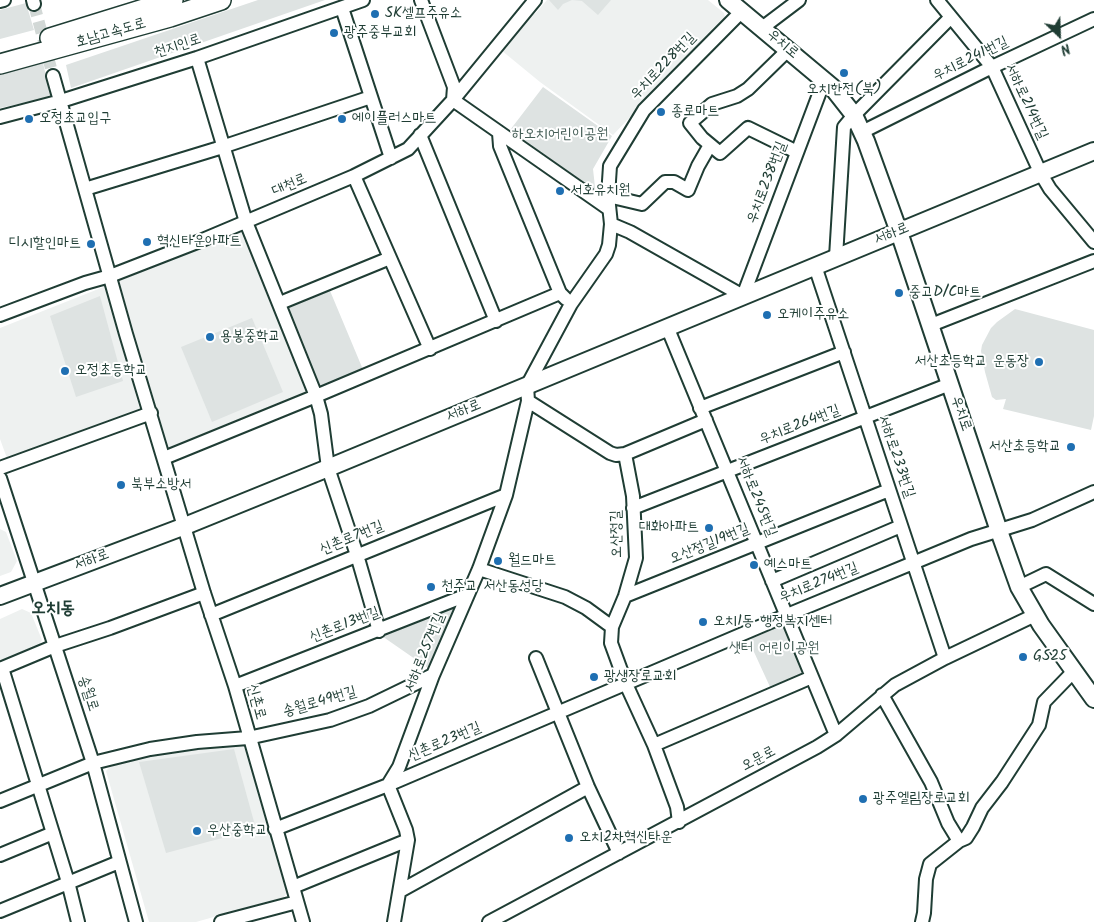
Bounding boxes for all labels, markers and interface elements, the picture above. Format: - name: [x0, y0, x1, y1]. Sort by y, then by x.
- place label: SK셀프주유소: [385, 5, 462, 23]
- marker: SK셀프주유소: [369, 8, 381, 20]
- north arrow: [1034, 10, 1084, 60]
- street label: 호남고속도로: [74, 15, 148, 53]
- place label: 광주중부교회: [344, 24, 416, 42]
- street label: 우치로: [762, 26, 802, 64]
- marker: 광주중부교회: [328, 27, 340, 39]
- street label: 우치로228번길: [627, 30, 701, 104]
- street label: 천지인로: [152, 31, 204, 63]
- street label: 우치로241번길: [930, 34, 1012, 86]
- text: N: [1057, 37, 1074, 61]
- street label: 서하로214번길: [1000, 61, 1050, 143]
- marker: 오치한전(북): [838, 67, 850, 79]
- place label: 오치한전(북): [806, 81, 882, 99]
- place label: 종로마트: [671, 103, 719, 121]
- marker: 종로마트: [655, 106, 667, 118]
- place label: 오정초교입구: [39, 110, 111, 128]
- place label: 에이플러스마트: [352, 110, 436, 128]
- marker: 오정초교입구: [23, 113, 35, 125]
- marker: 에이플러스마트: [336, 113, 348, 125]
- park label: 하오치어린이공원: [512, 126, 608, 144]
- street label: 우치로238번길: [744, 139, 792, 227]
- street label: 대천로: [270, 171, 310, 201]
- place label: 서호유치원: [570, 182, 630, 200]
- marker: 서호유치원: [554, 185, 566, 197]
- street label: 서하로: [872, 220, 912, 250]
- place label: 혁신타운아파트: [157, 233, 241, 251]
- place label: 디시할인마트: [9, 235, 81, 253]
- marker: 혁신타운아파트: [141, 236, 153, 248]
- marker: 디시할인마트: [85, 238, 97, 250]
- place label: 중고D/C마트: [909, 284, 981, 302]
- marker: 중고D/C마트: [893, 287, 905, 299]
- place label: 오케이주유소: [777, 306, 849, 324]
- marker: 오케이주유소: [761, 309, 773, 321]
- place label: 용봉중학교: [220, 328, 280, 346]
- marker: 용봉중학교: [204, 331, 216, 343]
- place label: 서산초등학교 운동장: [914, 353, 1029, 371]
- marker: 서산초등학교 운동장: [1033, 356, 1045, 368]
- place label: 오정초등학교: [75, 362, 147, 380]
- marker: 오정초등학교: [59, 365, 71, 377]
- street label: 우치로: [946, 394, 974, 434]
- street label: 서하로: [444, 397, 484, 427]
- street label: 우치로264번길: [757, 402, 843, 450]
- street label: 서하로233번길: [872, 413, 918, 501]
- place label: 서산초등학교: [989, 438, 1061, 456]
- marker: 서산초등학교: [1065, 441, 1077, 453]
- street label: 서하로245번길: [731, 454, 779, 540]
- place label: 북부소방서: [131, 476, 191, 494]
- marker: 북부소방서: [115, 479, 127, 491]
- street label: 오산정길: [609, 510, 627, 558]
- street label: 신촌로7번길: [317, 518, 387, 560]
- place label: 대화아파트: [639, 519, 699, 537]
- street label: 오산정길19번길: [667, 521, 753, 569]
- marker: 대화아파트: [703, 522, 715, 534]
- street label: 서하로: [72, 546, 112, 576]
- place label: 월드마트: [508, 552, 556, 570]
- marker: 월드마트: [492, 555, 504, 567]
- place label: 예스마트: [764, 556, 812, 574]
- marker: 예스마트: [748, 559, 760, 571]
- street label: 우치로274번길: [777, 560, 861, 608]
- place label: 천주교 서산동성당: [441, 578, 544, 596]
- marker: 천주교 서산동성당: [425, 581, 437, 593]
- district label: 오치동: [31, 599, 75, 621]
- street label: 신촌로13번길: [307, 604, 383, 648]
- street label: 서하로257번길: [402, 611, 450, 695]
- place label: 오치1동 행정복지센터: [713, 613, 832, 631]
- marker: 오치1동 행정복지센터: [697, 616, 709, 628]
- park label: 샛터 어린이공원: [729, 640, 819, 658]
- place label: GS25: [1033, 648, 1067, 666]
- marker: GS25: [1017, 651, 1029, 663]
- place label: 광생장로교회: [604, 668, 676, 686]
- marker: 광생장로교회: [588, 671, 600, 683]
- street label: 송월로: [73, 674, 101, 714]
- street label: 신촌로: [242, 682, 268, 722]
- street label: 송월로49번길: [281, 684, 359, 722]
- street label: 신촌로23번길: [406, 720, 484, 766]
- street label: 오문로: [739, 744, 779, 776]
- place label: 광주엘림장로교회: [873, 790, 970, 808]
- marker: 광주엘림장로교회: [857, 793, 869, 805]
- place label: 우산중학교: [207, 822, 267, 840]
- marker: 우산중학교: [191, 825, 203, 837]
- place label: 오치2차혁신타운: [579, 829, 672, 847]
- marker: 오치2차혁신타운: [563, 832, 575, 844]

